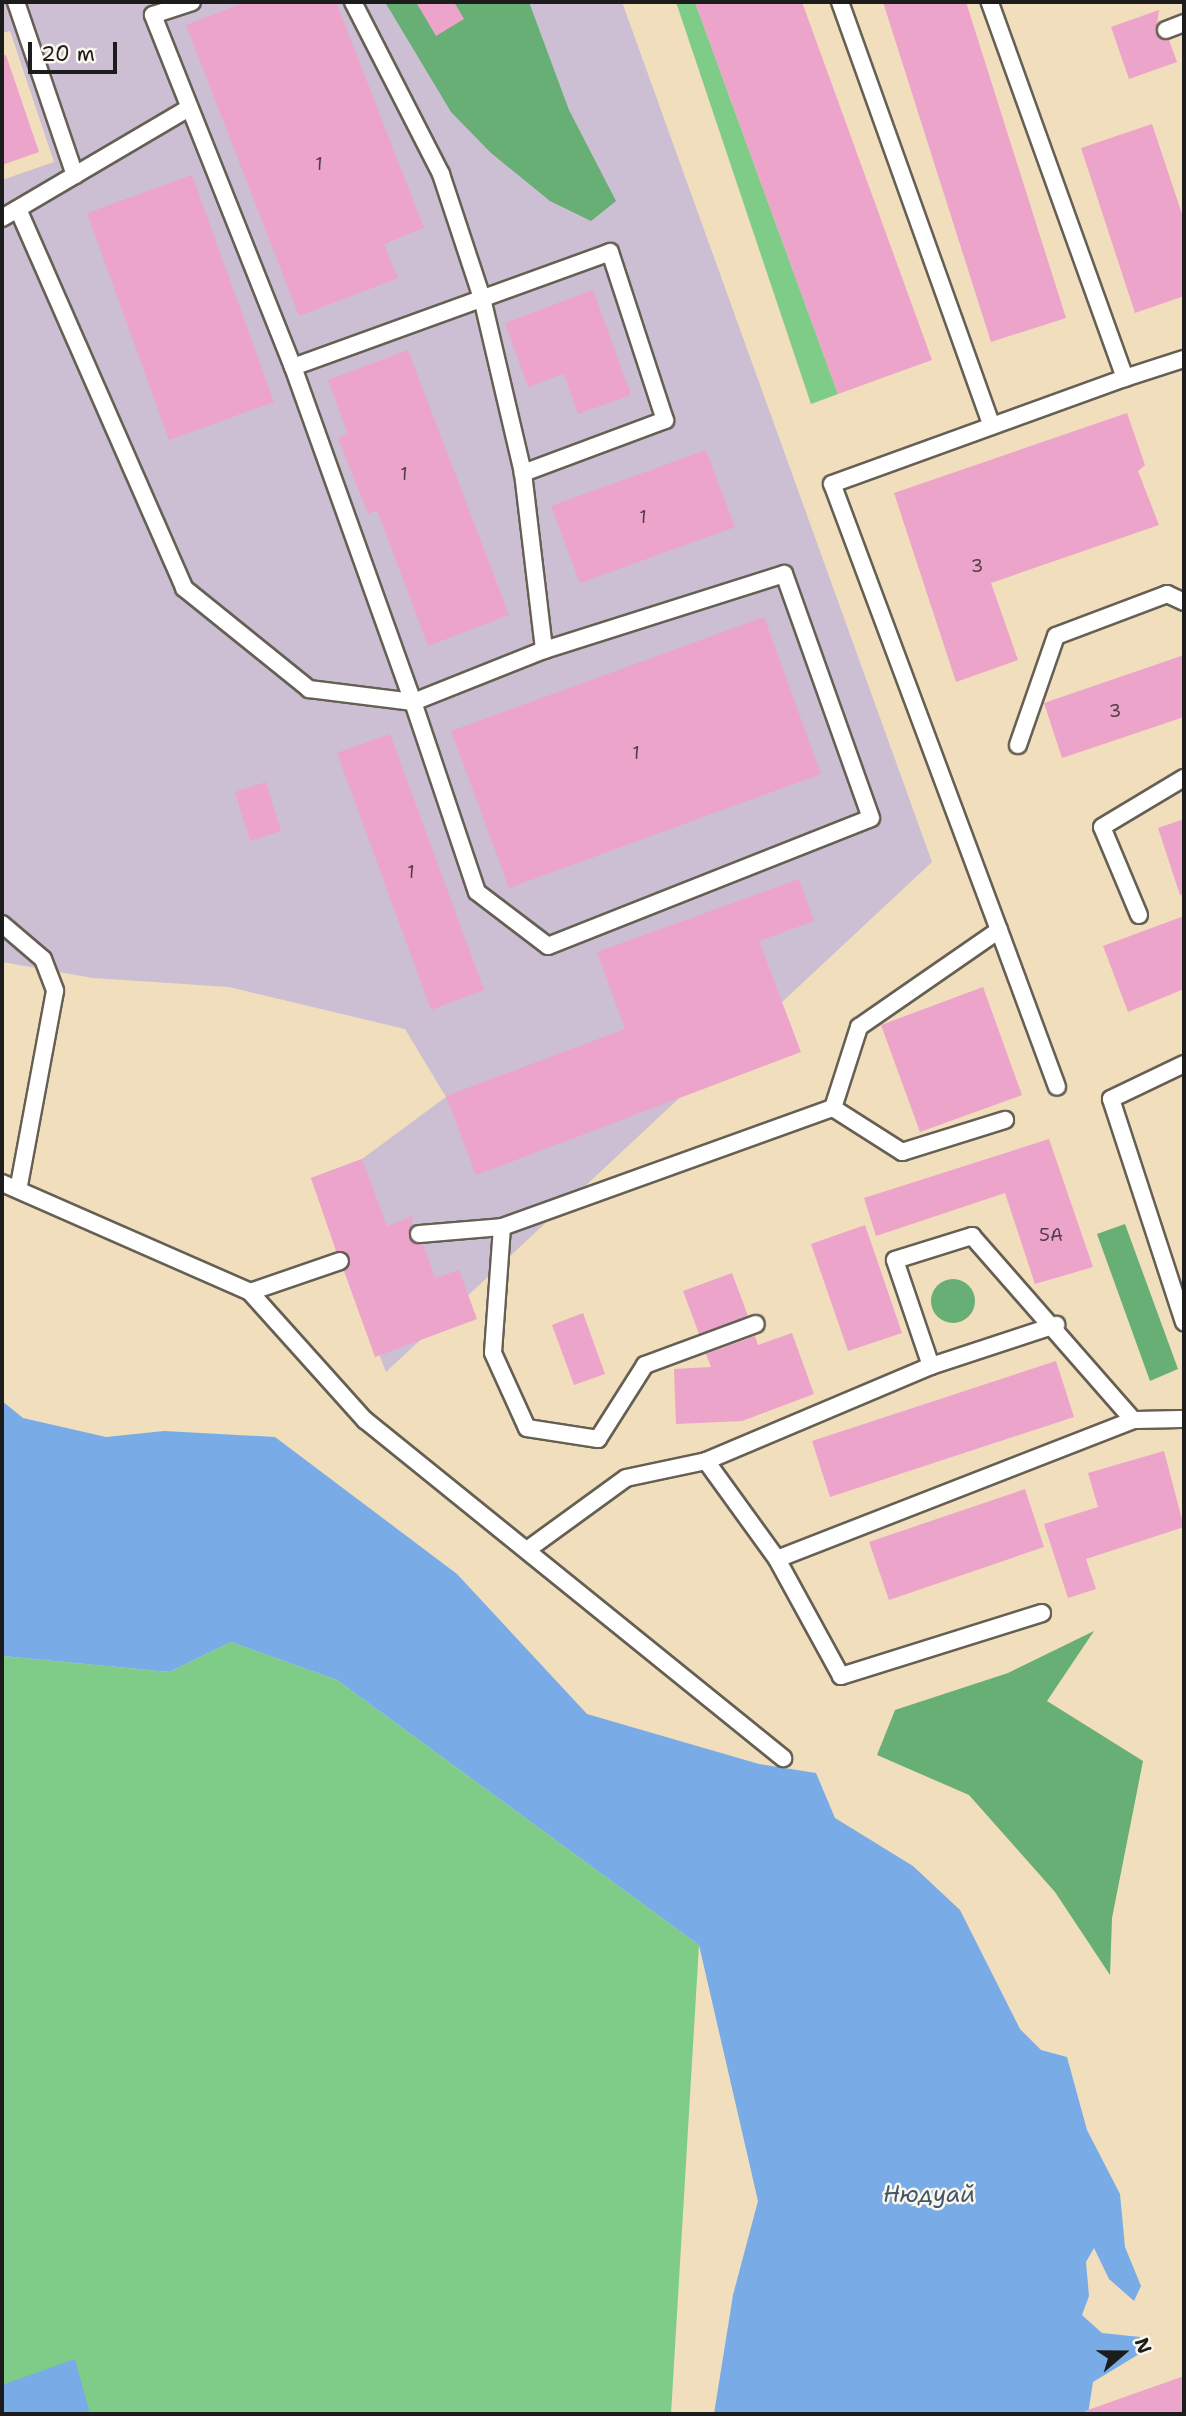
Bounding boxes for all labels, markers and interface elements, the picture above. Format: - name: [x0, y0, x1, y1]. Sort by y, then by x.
- scale bar: [32, 28, 121, 72]
- text: 20 m: [41, 40, 95, 68]
- house number: 1: [315, 153, 323, 175]
- house number: 1: [400, 463, 408, 485]
- house number: 1: [639, 506, 647, 528]
- house number: 3: [971, 555, 983, 577]
- house number: 3: [1109, 700, 1121, 722]
- house number: 1: [632, 742, 640, 764]
- house number: 1: [407, 861, 415, 883]
- house number: 5А: [1039, 1224, 1063, 1246]
- water label: Нюдуай: [883, 2180, 975, 2208]
- north arrow: [1088, 2318, 1158, 2388]
- text: N: [1129, 2334, 1158, 2357]

